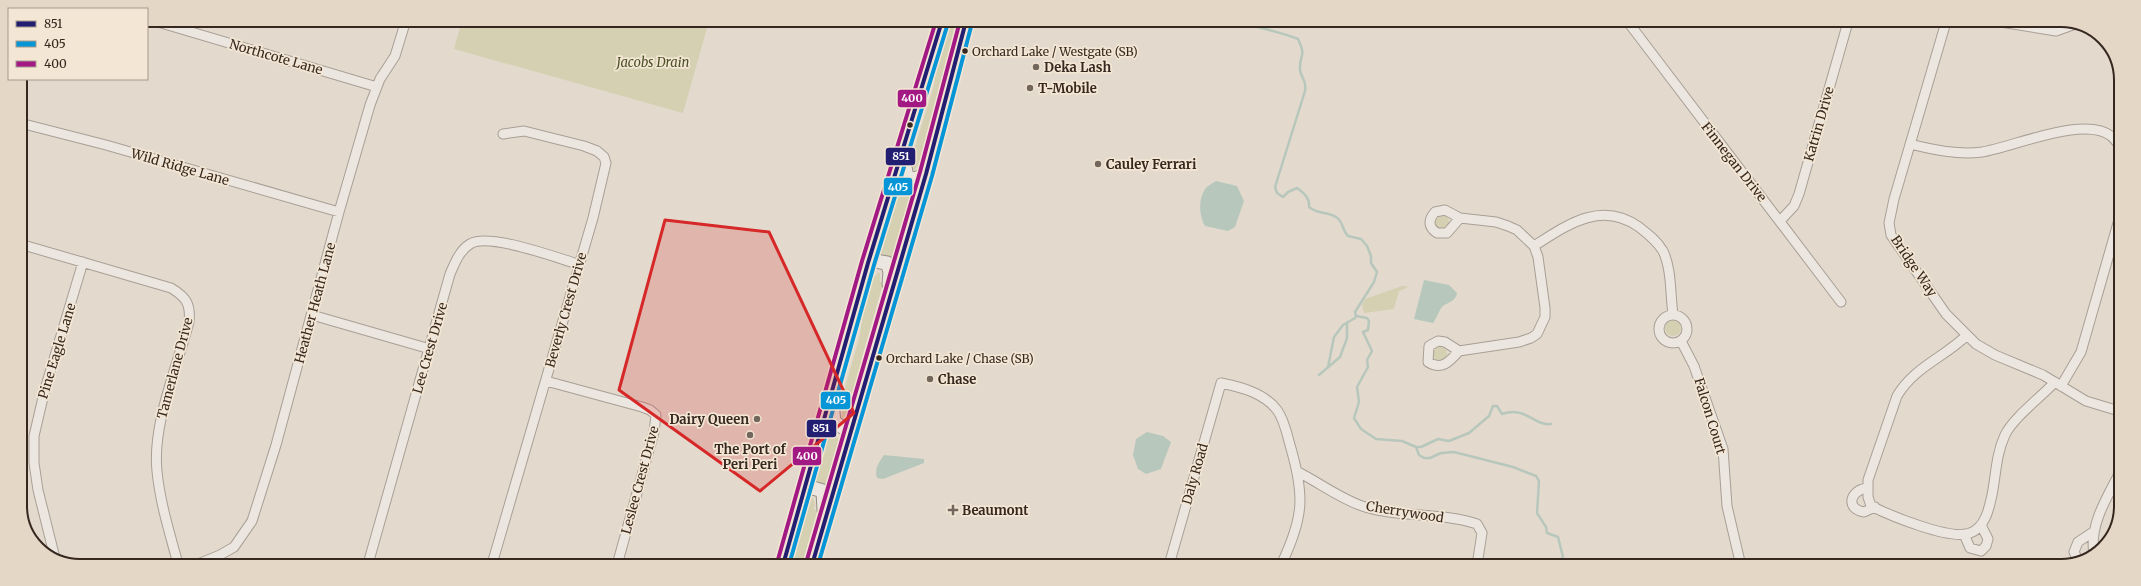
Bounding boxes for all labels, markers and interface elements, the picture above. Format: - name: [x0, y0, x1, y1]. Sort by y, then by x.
- legend: [8, 8, 148, 80]
- text: 851: [44, 16, 63, 31]
- text: 405: [44, 36, 66, 51]
- street label: Northcote Lane: [227, 36, 325, 79]
- place label: Orchard Lake / Westgate (SB): [972, 44, 1138, 59]
- marker: Orchard Lake / Westgate (SB): [960, 46, 970, 56]
- park label: Jacobs Drain: [615, 54, 690, 71]
- text: 400: [44, 56, 67, 71]
- place label: Deka Lash: [1044, 59, 1111, 76]
- marker: Deka Lash: [1031, 62, 1041, 72]
- place label: T-Mobile: [1038, 80, 1097, 97]
- marker: T-Mobile: [1025, 83, 1035, 93]
- street label: Katrin Drive: [1800, 85, 1838, 163]
- line badge: 400: [897, 89, 927, 108]
- text: 400: [901, 91, 923, 105]
- street label: Finnegan Drive: [1698, 119, 1770, 205]
- unlabelled marker: [905, 120, 915, 130]
- street label: Wild Ridge Lane: [128, 145, 231, 189]
- line badge: 851: [885, 147, 916, 166]
- text: 851: [892, 149, 910, 163]
- place label: Cauley Ferrari: [1106, 156, 1197, 173]
- marker: Cauley Ferrari: [1093, 159, 1103, 169]
- line badge: 405: [883, 177, 913, 196]
- text: 405: [888, 180, 908, 194]
- street label: Bridge Way: [1887, 232, 1941, 300]
- street label: Heather Heath Lane: [291, 240, 339, 365]
- street label: Beverly Crest Drive: [541, 250, 591, 370]
- street label: Lee Crest Drive: [409, 300, 451, 396]
- street label: Pine Eagle Lane: [34, 301, 80, 401]
- street label: Tamerlane Drive: [153, 315, 197, 421]
- place label: Orchard Lake / Chase (SB): [886, 351, 1034, 366]
- marker: Orchard Lake / Chase (SB): [874, 353, 884, 363]
- place label: Chase: [938, 371, 976, 388]
- marker: Chase: [925, 374, 935, 384]
- street label: Falcon Court: [1690, 376, 1730, 456]
- line badge: 405: [820, 391, 851, 410]
- text: 405: [826, 393, 846, 407]
- place label: Dairy Queen: [669, 411, 749, 428]
- marker: Dairy Queen: [752, 414, 762, 424]
- line badge: 851: [806, 419, 837, 438]
- text: 851: [812, 421, 830, 435]
- street label: Leslee Crest Drive: [617, 424, 663, 536]
- marker: The Port of Peri Peri: [745, 430, 755, 440]
- place label: The Port of Peri Peri: [714, 441, 787, 473]
- street label: Daly Road: [1178, 441, 1212, 507]
- line badge: 400: [792, 446, 822, 466]
- text: 400: [796, 449, 818, 463]
- street label: Cherrywood: [1365, 497, 1445, 527]
- place label: Beaumont: [962, 502, 1029, 519]
- marker: Beaumont: [947, 504, 959, 516]

